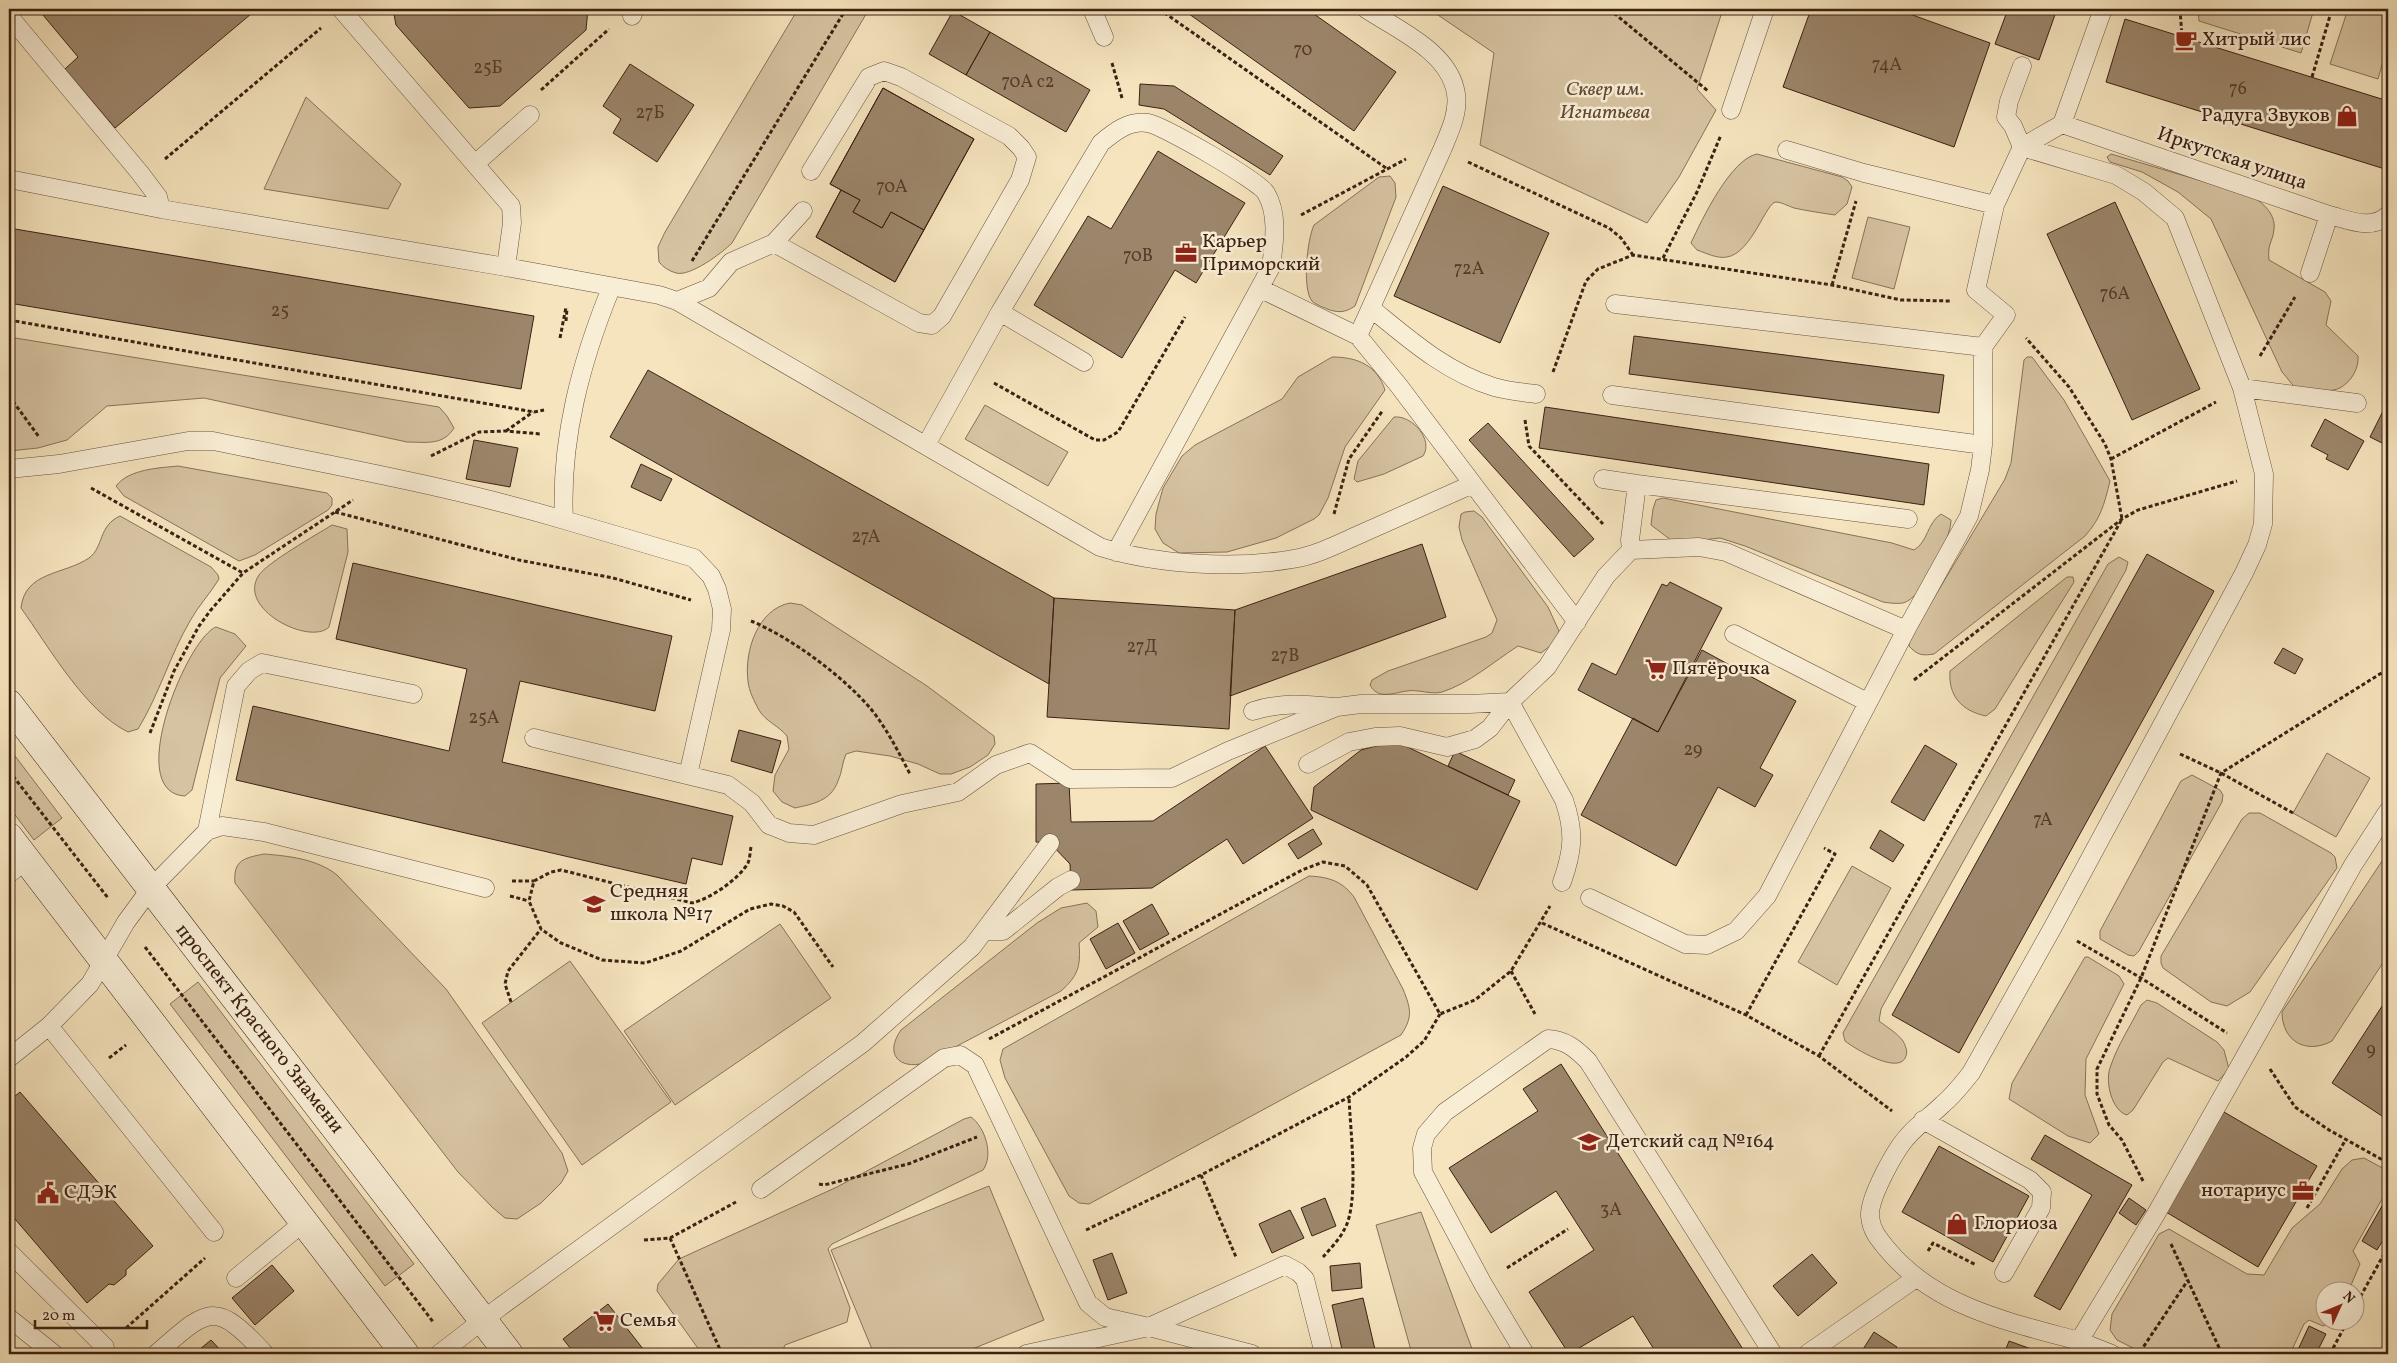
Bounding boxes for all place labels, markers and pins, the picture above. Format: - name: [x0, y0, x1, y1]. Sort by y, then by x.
- place label: Хитрый лис: [2202, 26, 2311, 54]
- cafe icon: Хитрый лис: [2173, 27, 2199, 53]
- place label: Радуга Звуков: [2201, 102, 2330, 130]
- shop icon: Радуга Звуков: [2334, 103, 2360, 129]
- place label: Карьер Приморский: [1202, 228, 1320, 279]
- office icon: Карьер Приморский: [1173, 240, 1199, 266]
- place label: Пятёрочка: [1672, 655, 1770, 683]
- supermarket icon: Пятёрочка: [1643, 656, 1669, 682]
- place label: Средняя школа №17: [610, 878, 713, 929]
- school or university icon: Средняя школа №17: [581, 891, 607, 917]
- place label: Детский сад №164: [1606, 1128, 1775, 1156]
- school or university icon: Детский сад №164: [1576, 1129, 1602, 1155]
- place label: нотариус: [2201, 1177, 2286, 1205]
- office icon: нотариус: [2290, 1178, 2316, 1204]
- place label: СДЭК: [64, 1179, 117, 1207]
- public building icon: СДЭК: [35, 1180, 61, 1206]
- place label: Глориоза: [1974, 1210, 2058, 1238]
- shop icon: Глориоза: [1944, 1211, 1970, 1237]
- place label: Семья: [620, 1307, 677, 1335]
- supermarket icon: Семья: [591, 1308, 617, 1334]

